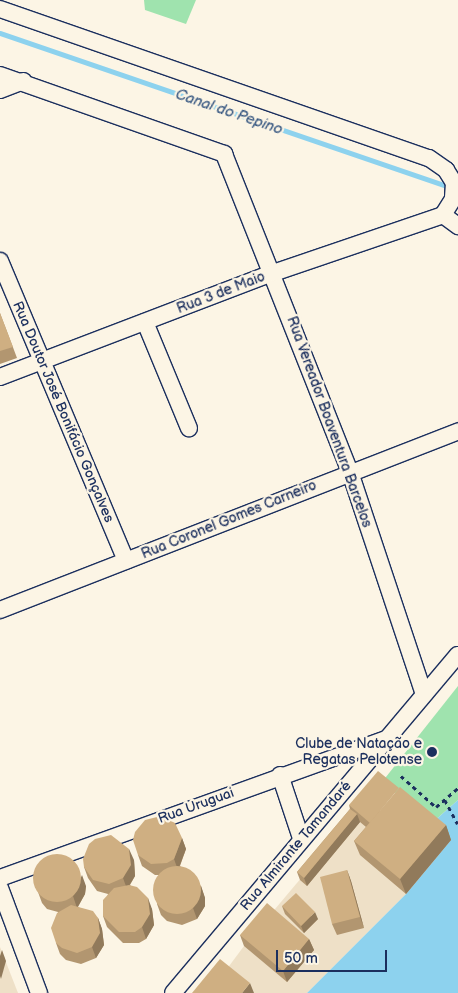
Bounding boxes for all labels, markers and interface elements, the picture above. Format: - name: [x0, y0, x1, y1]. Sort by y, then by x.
- water label: Canal do Pepino: [173, 85, 285, 139]
- street label: Rua 3 de Maio: [174, 268, 268, 318]
- street label: Rua Doutor José Bonifácio Gonçalves: [9, 299, 117, 525]
- street label: Rua Vereador Boaventura Barcelos: [283, 314, 375, 530]
- street label: Rua Coronel Gomes Carneiro: [139, 477, 319, 563]
- place label: Clube de Natação e Regatas Pelotense: [295, 736, 422, 769]
- marker: Clube de Natação e Regatas Pelotense: [426, 746, 438, 758]
- street label: Rua Almirante Tamandaré: [237, 778, 355, 914]
- street label: Rua Uruguai: [156, 784, 236, 828]
- scale bar: [278, 940, 389, 972]
- text: 50 m: [284, 949, 318, 968]

